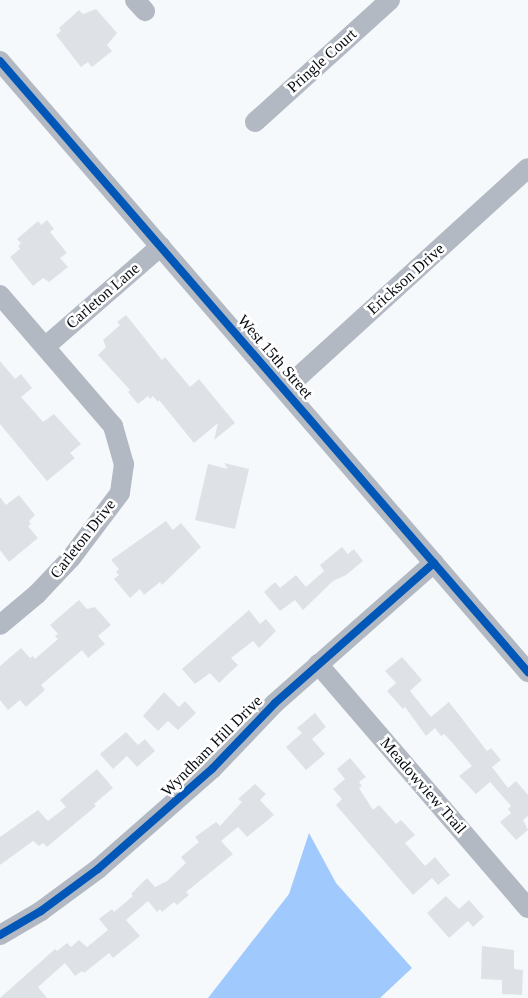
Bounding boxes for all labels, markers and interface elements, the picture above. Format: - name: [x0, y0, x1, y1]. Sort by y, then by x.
- street label: Pringle Court: [283, 25, 361, 97]
- street label: Erickson Drive: [363, 239, 449, 319]
- street label: Carleton Lane: [62, 259, 144, 333]
- street label: West 15th Street: [233, 311, 317, 403]
- street label: Carleton Drive: [46, 495, 120, 583]
- street label: Wyndham Hill Drive: [157, 691, 267, 801]
- street label: Meadowview Trail: [376, 734, 470, 838]

